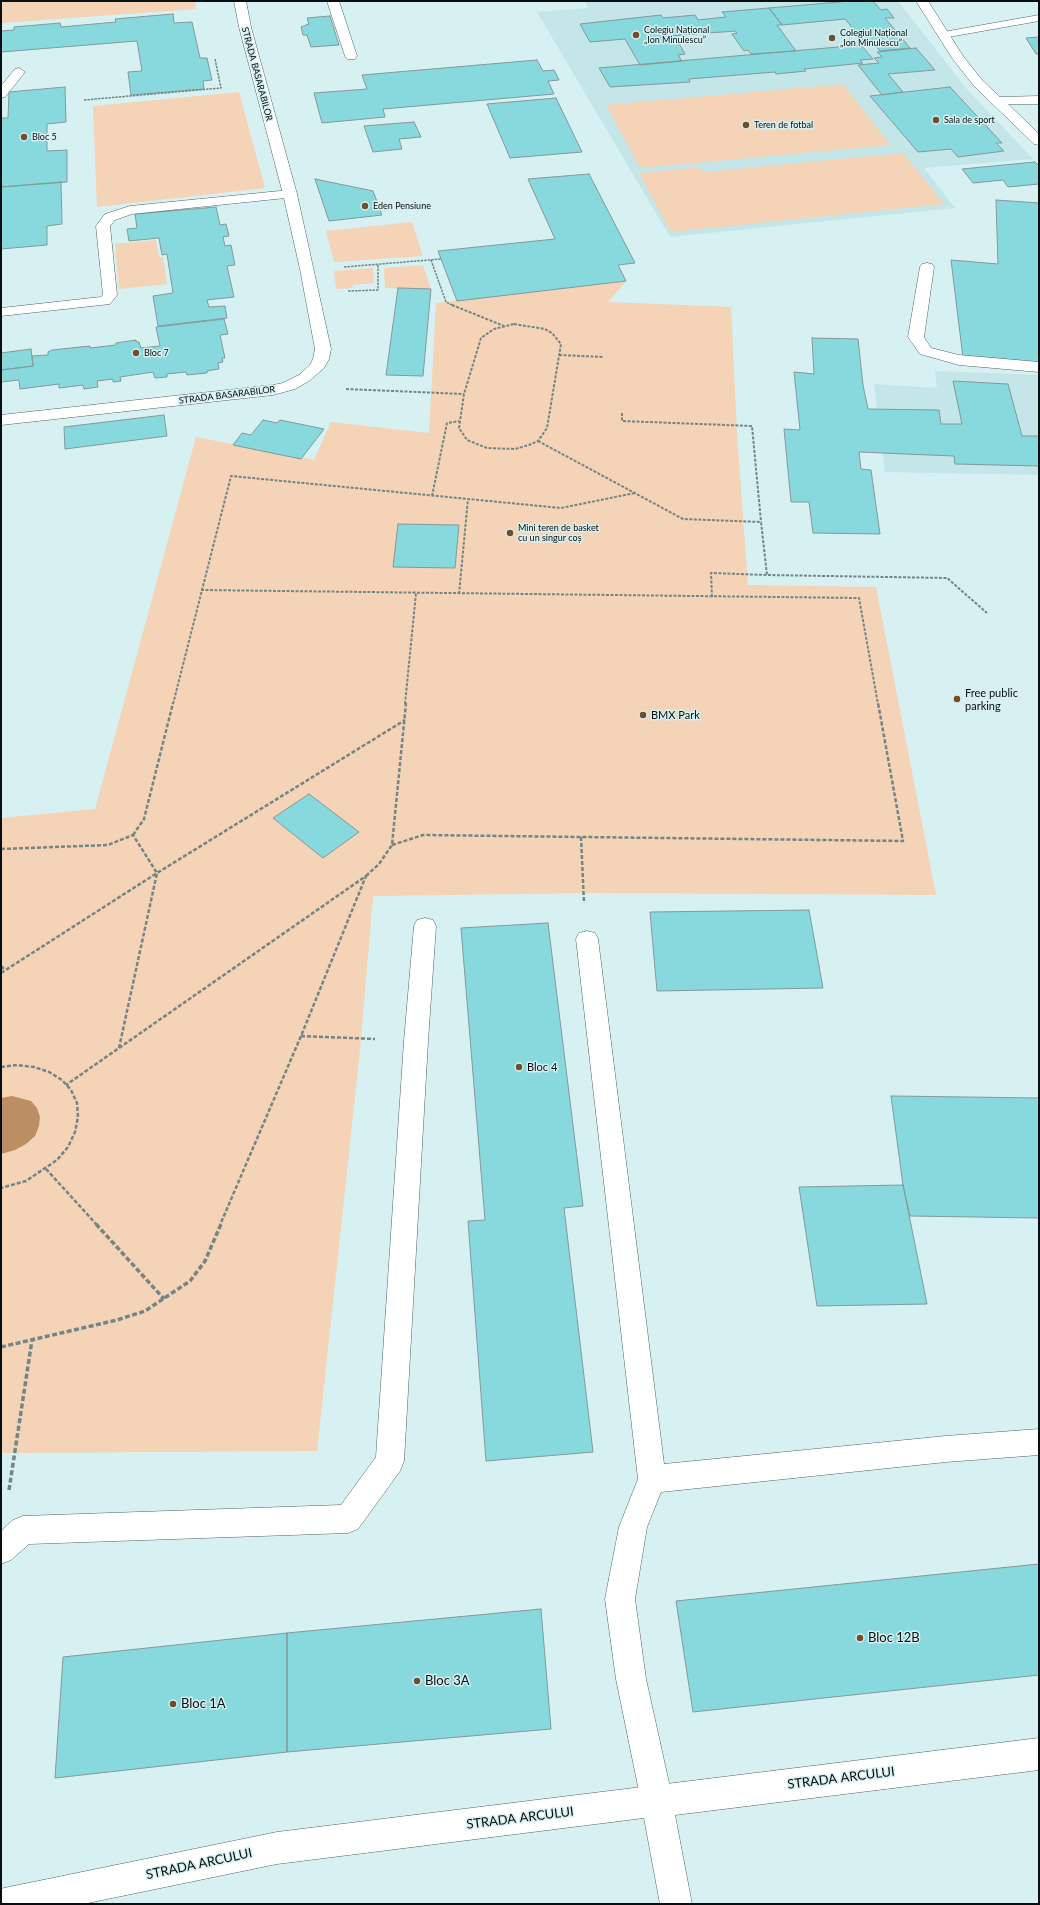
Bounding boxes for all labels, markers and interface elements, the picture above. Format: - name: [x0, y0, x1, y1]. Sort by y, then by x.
- place label: Colegiu Național „Ion Minulescu”: [644, 25, 709, 46]
- street label: STRADA BASARABILOR: [239, 26, 275, 122]
- place label: Colegiul Național „Ion Minulescu”: [840, 28, 907, 49]
- marker: Colegiu Național „Ion Minulescu”: [631, 30, 641, 40]
- marker: Colegiul Național „Ion Minulescu”: [827, 33, 837, 43]
- marker: Sala de sport: [931, 115, 941, 125]
- place label: Sala de sport: [944, 115, 995, 125]
- marker: Teren de fotbal: [741, 120, 751, 130]
- place label: Teren de fotbal: [754, 120, 813, 130]
- marker: Bloc 5: [19, 132, 29, 142]
- place label: Bloc 5: [32, 132, 57, 142]
- marker: Eden Pensiune: [360, 201, 370, 211]
- place label: Eden Pensiune: [373, 201, 431, 211]
- marker: Bloc 7: [131, 348, 141, 358]
- place label: Bloc 7: [144, 348, 169, 358]
- street label: STRADA BASARABILOR: [178, 384, 276, 406]
- place label: Mini teren de basket cu un singur coș: [518, 523, 599, 544]
- marker: Mini teren de basket cu un singur coș: [505, 528, 515, 538]
- place label: Free public parking: [965, 686, 1018, 712]
- marker: Free public parking: [952, 694, 962, 704]
- place label: BMX Park: [651, 708, 700, 722]
- marker: BMX Park: [638, 710, 648, 720]
- place label: Bloc 4: [527, 1060, 557, 1074]
- marker: Bloc 4: [514, 1062, 524, 1072]
- place label: Bloc 12B: [868, 1630, 920, 1646]
- marker: Bloc 12B: [855, 1633, 865, 1643]
- place label: Bloc 3A: [425, 1673, 470, 1689]
- marker: Bloc 3A: [412, 1676, 422, 1686]
- place label: Bloc 1A: [181, 1696, 226, 1712]
- marker: Bloc 1A: [168, 1699, 178, 1709]
- street label: STRADA ARCULUI: [786, 1764, 896, 1792]
- street label: STRADA ARCULUI: [465, 1804, 575, 1832]
- street label: STRADA ARCULUI: [145, 1845, 253, 1883]

